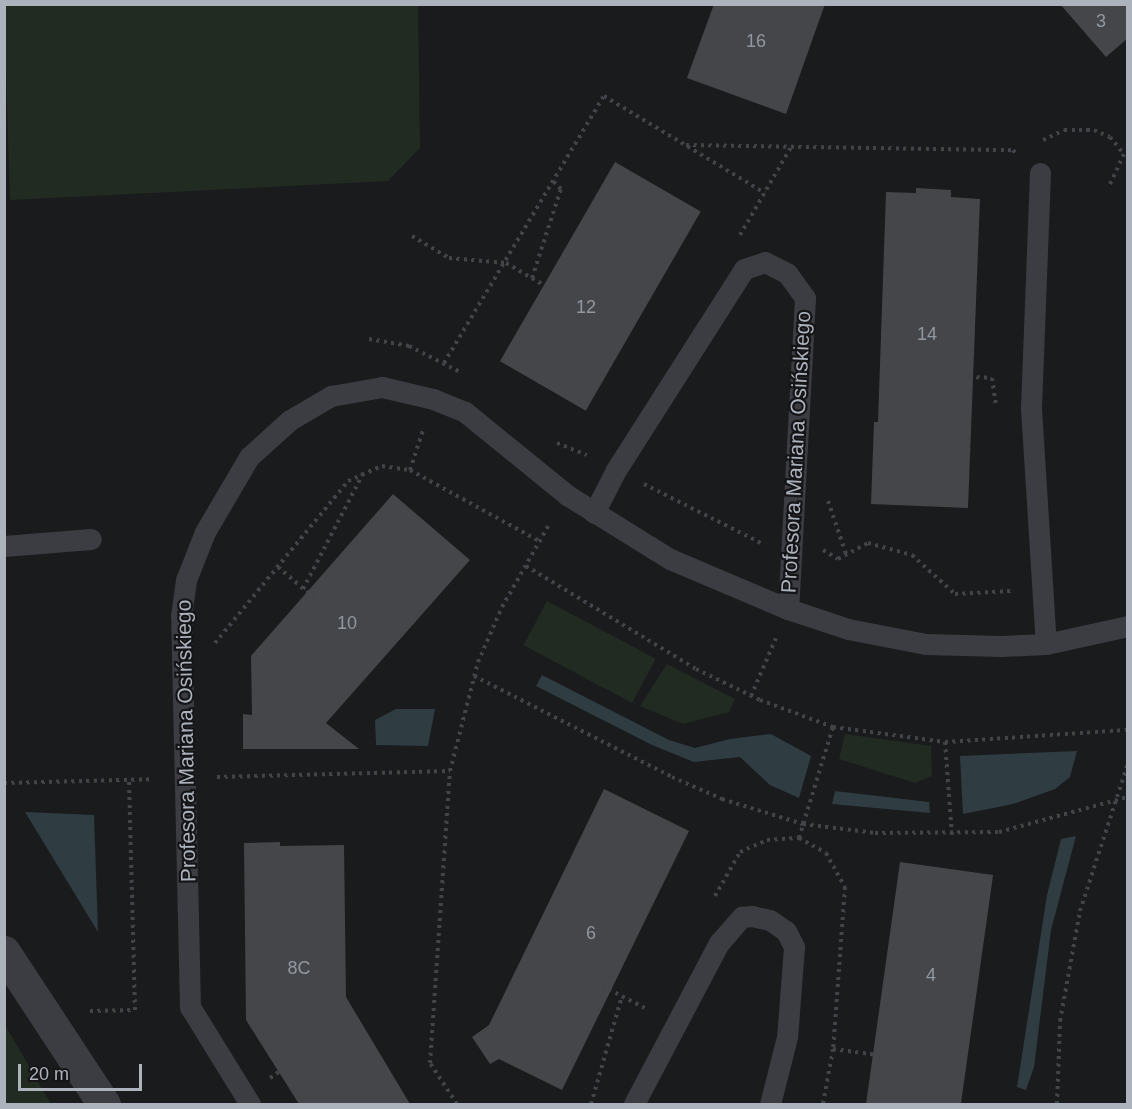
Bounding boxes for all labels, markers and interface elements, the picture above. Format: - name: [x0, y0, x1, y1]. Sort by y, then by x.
- house number: 3: [1096, 10, 1106, 32]
- house number: 16: [746, 30, 766, 52]
- house number: 12: [576, 296, 596, 318]
- street label: Profesora Mariana Osińskiego: [776, 310, 816, 594]
- house number: 14: [917, 323, 937, 345]
- street label: Profesora Mariana Osińskiego: [171, 600, 201, 882]
- house number: 10: [337, 612, 357, 634]
- house number: 6: [586, 922, 596, 944]
- house number: 8C: [287, 957, 311, 979]
- house number: 4: [926, 964, 936, 986]
- scale bar: [21, 1052, 146, 1090]
- text: 20 m: [29, 1064, 69, 1084]

